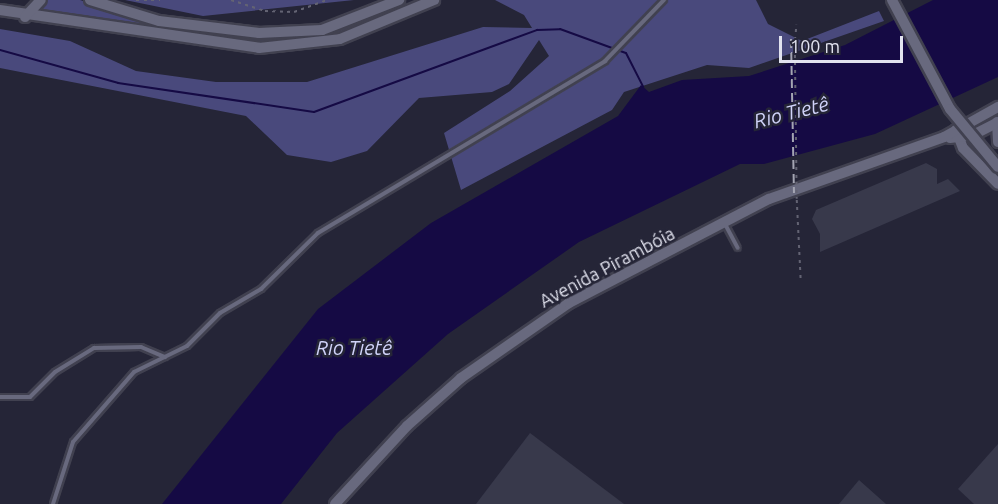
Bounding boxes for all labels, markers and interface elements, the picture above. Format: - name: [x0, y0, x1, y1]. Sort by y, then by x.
- scale bar: [782, 24, 906, 62]
- text: 100 m: [790, 36, 840, 56]
- water label: Rio Tietê: [751, 91, 831, 133]
- street label: Avenida Pirambóia: [536, 222, 678, 312]
- water label: Rio Tietê: [316, 335, 392, 359]

